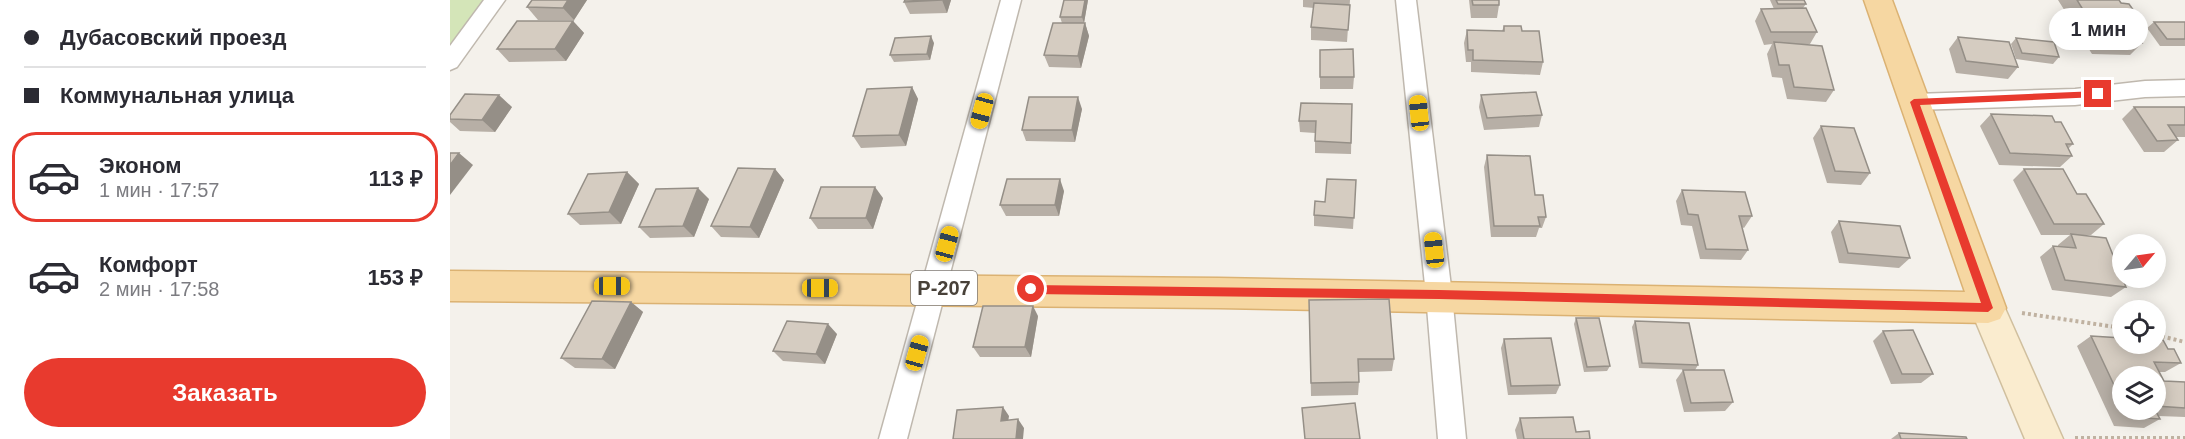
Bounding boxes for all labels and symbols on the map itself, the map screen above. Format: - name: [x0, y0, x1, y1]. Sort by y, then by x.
- callout: 1 мин: [2048, 7, 2148, 49]
- route end: [2084, 80, 2111, 107]
- car: [969, 91, 995, 131]
- car: [1408, 94, 1430, 132]
- car: [934, 224, 960, 264]
- car: [1423, 231, 1445, 269]
- north arrow: [2112, 234, 2166, 288]
- road number: Р-207: [911, 271, 977, 305]
- route start: [1017, 275, 1044, 302]
- car: [594, 277, 630, 295]
- car: [802, 279, 838, 297]
- car: [903, 333, 931, 373]

